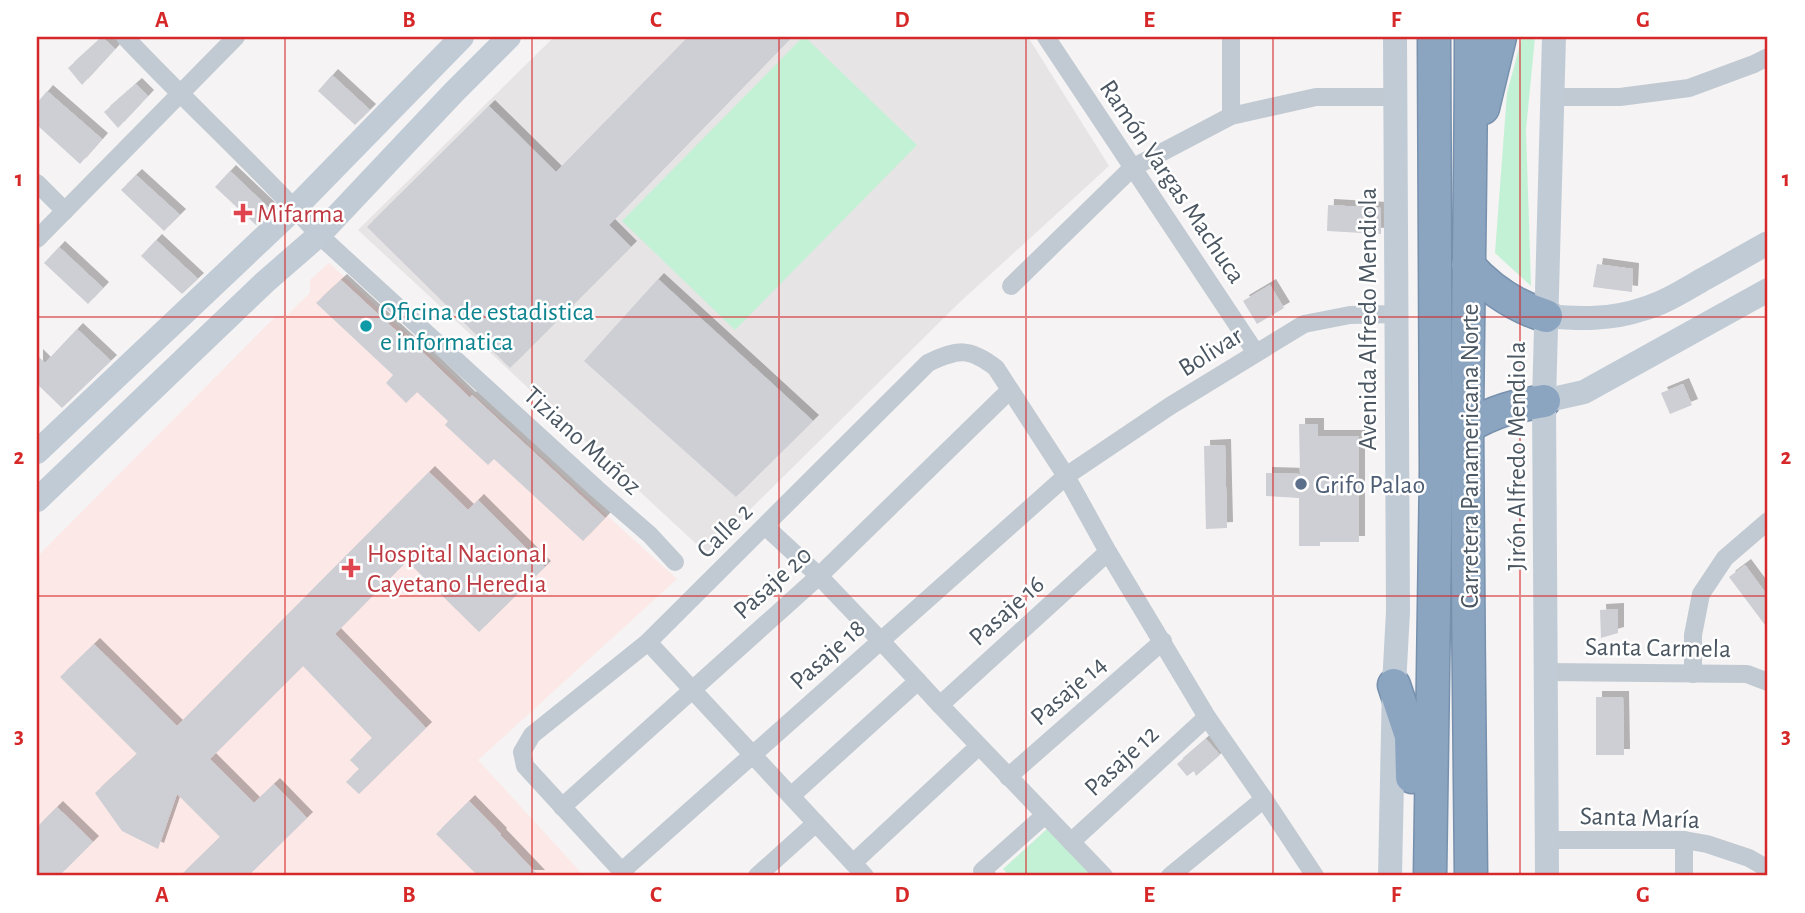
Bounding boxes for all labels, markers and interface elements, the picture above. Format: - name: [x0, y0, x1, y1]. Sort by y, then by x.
- text: A: [155, 9, 169, 32]
- text: B: [402, 9, 416, 32]
- text: C: [650, 9, 662, 32]
- text: D: [894, 9, 910, 32]
- text: E: [1143, 9, 1155, 32]
- text: F: [1391, 9, 1402, 32]
- text: G: [1636, 9, 1650, 32]
- street label: Ramón Vargas Machuca: [1095, 75, 1250, 288]
- text: 1: [15, 168, 23, 191]
- text: 1: [1782, 168, 1790, 191]
- street label: Avenida Alfredo Mendiola: [1355, 187, 1381, 451]
- place label: Mifarma: [257, 201, 344, 227]
- marker: Mifarma: [235, 205, 251, 221]
- place label: Oficina de estadistica e informatica: [380, 299, 594, 355]
- street label: Carretera Panamericana Norte: [1457, 304, 1483, 608]
- marker: Oficina de estadistica e informatica: [358, 318, 374, 334]
- street label: Bolivar: [1174, 322, 1248, 381]
- street label: Jirón Alfredo Mendiola: [1504, 341, 1530, 571]
- street label: Tiziano Muñoz: [519, 382, 646, 500]
- text: 2: [14, 446, 25, 469]
- text: 2: [1781, 446, 1792, 469]
- place label: Grifo Palao: [1315, 472, 1425, 498]
- marker: Grifo Palao: [1293, 476, 1309, 492]
- street label: Calle 2: [692, 498, 758, 563]
- place label: Hospital Nacional Cayetano Heredia: [367, 541, 547, 597]
- street label: Pasaje 20: [729, 541, 817, 624]
- marker: Hospital Nacional Cayetano Heredia: [341, 558, 361, 578]
- street label: Pasaje 16: [964, 571, 1049, 651]
- street label: Pasaje 18: [785, 615, 870, 695]
- street label: Santa Carmela: [1585, 634, 1731, 662]
- street label: Pasaje 14: [1026, 651, 1112, 730]
- street label: Pasaje 12: [1080, 720, 1164, 801]
- text: 3: [14, 725, 24, 748]
- text: 3: [1781, 725, 1791, 748]
- street label: Santa María: [1579, 803, 1700, 833]
- text: A: [155, 884, 169, 907]
- text: B: [402, 884, 416, 907]
- text: C: [650, 884, 662, 907]
- text: D: [894, 884, 910, 907]
- text: E: [1143, 884, 1155, 907]
- text: F: [1391, 884, 1402, 907]
- text: G: [1636, 884, 1650, 907]

